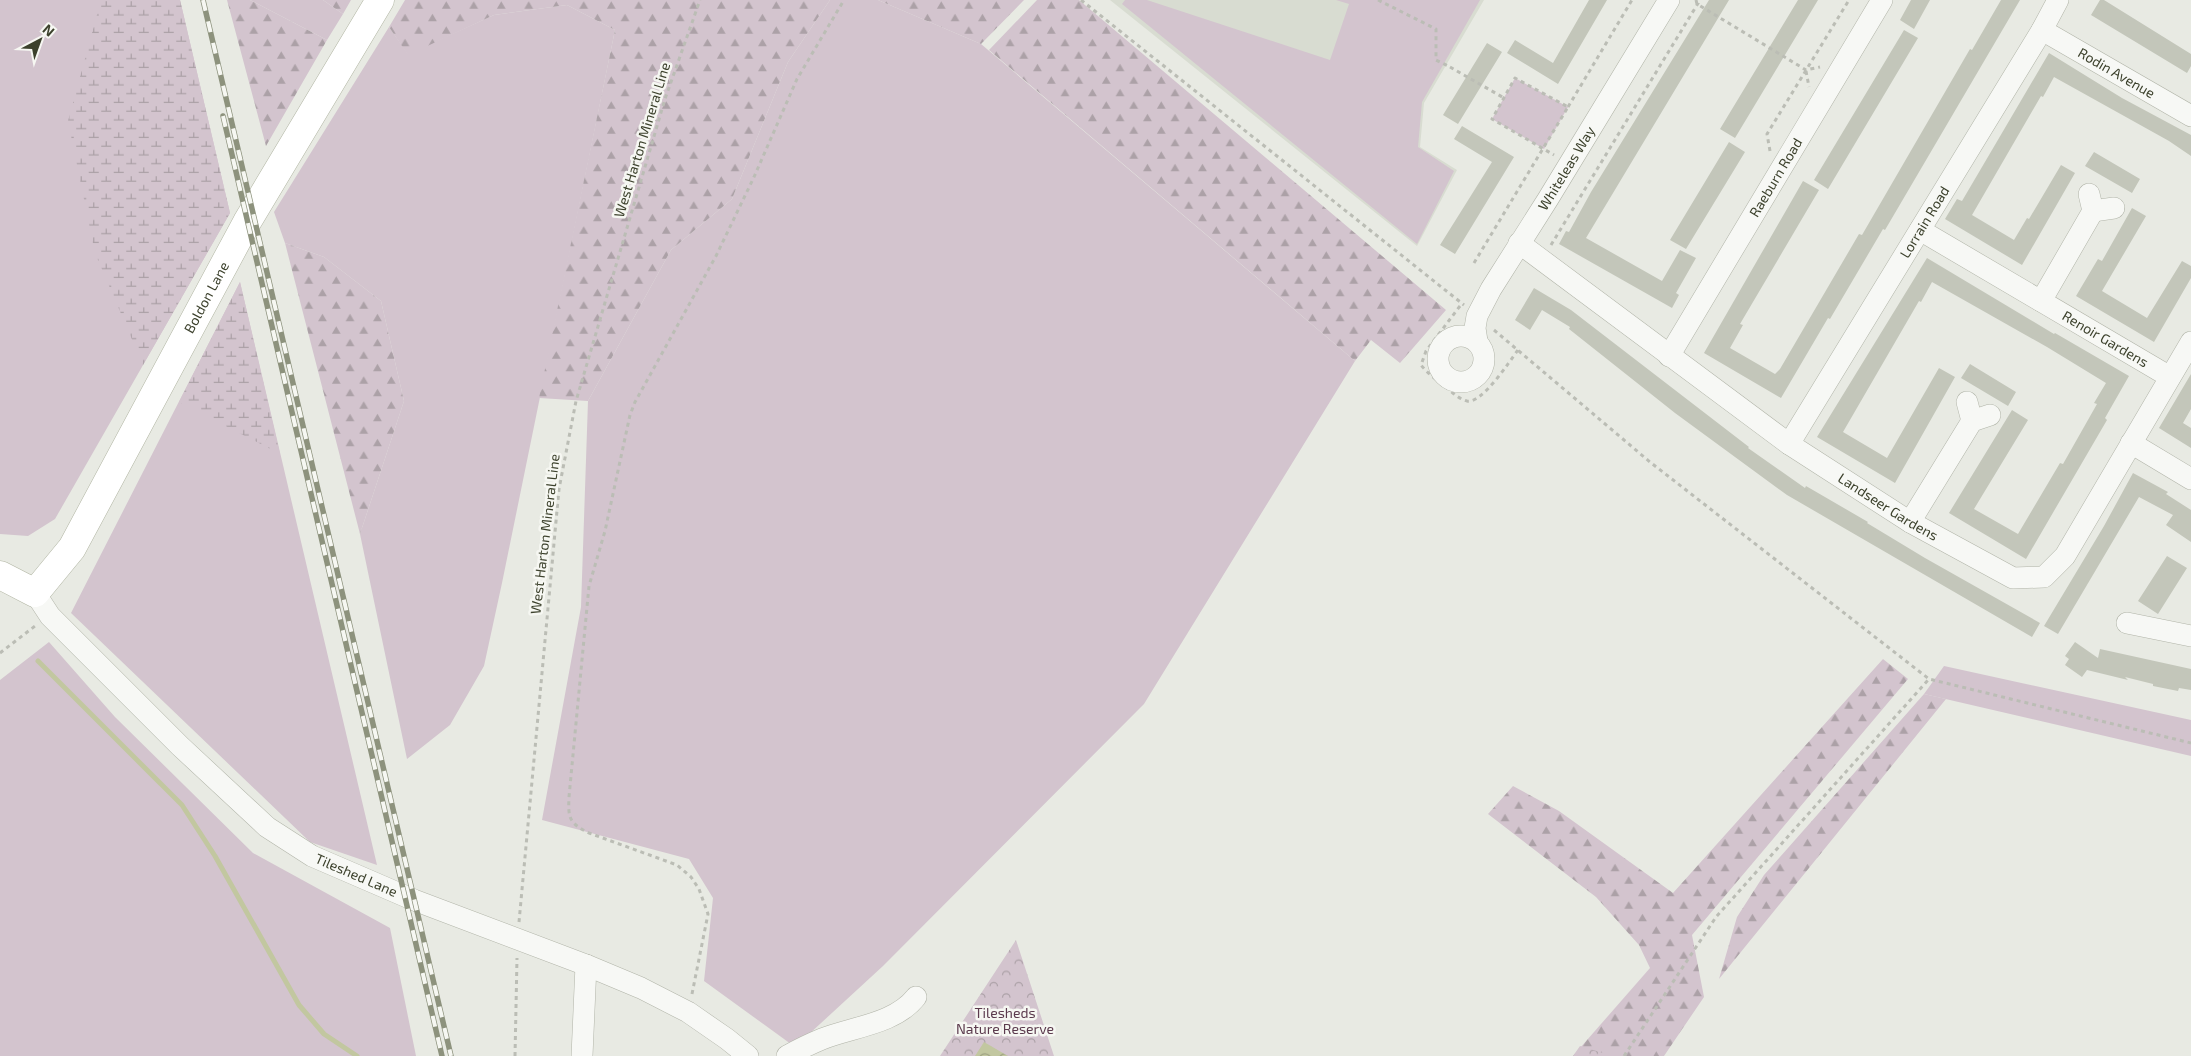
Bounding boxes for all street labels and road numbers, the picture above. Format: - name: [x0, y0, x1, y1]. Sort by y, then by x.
- street label: Rodin Avenue: [2075, 44, 2158, 101]
- street label: West Harton Mineral Line: [610, 60, 673, 219]
- street label: Whiteleas Way: [1534, 123, 1599, 213]
- street label: Raeburn Road: [1745, 135, 1806, 220]
- street label: Lorrain Road: [1896, 183, 1953, 261]
- street label: Boldon Lane: [180, 259, 232, 336]
- street label: Renoir Gardens: [2059, 307, 2152, 370]
- street label: West Harton Mineral Line: [526, 453, 563, 615]
- street label: Landseer Gardens: [1835, 469, 1941, 544]
- street label: Tileshed Lane: [313, 849, 400, 900]

